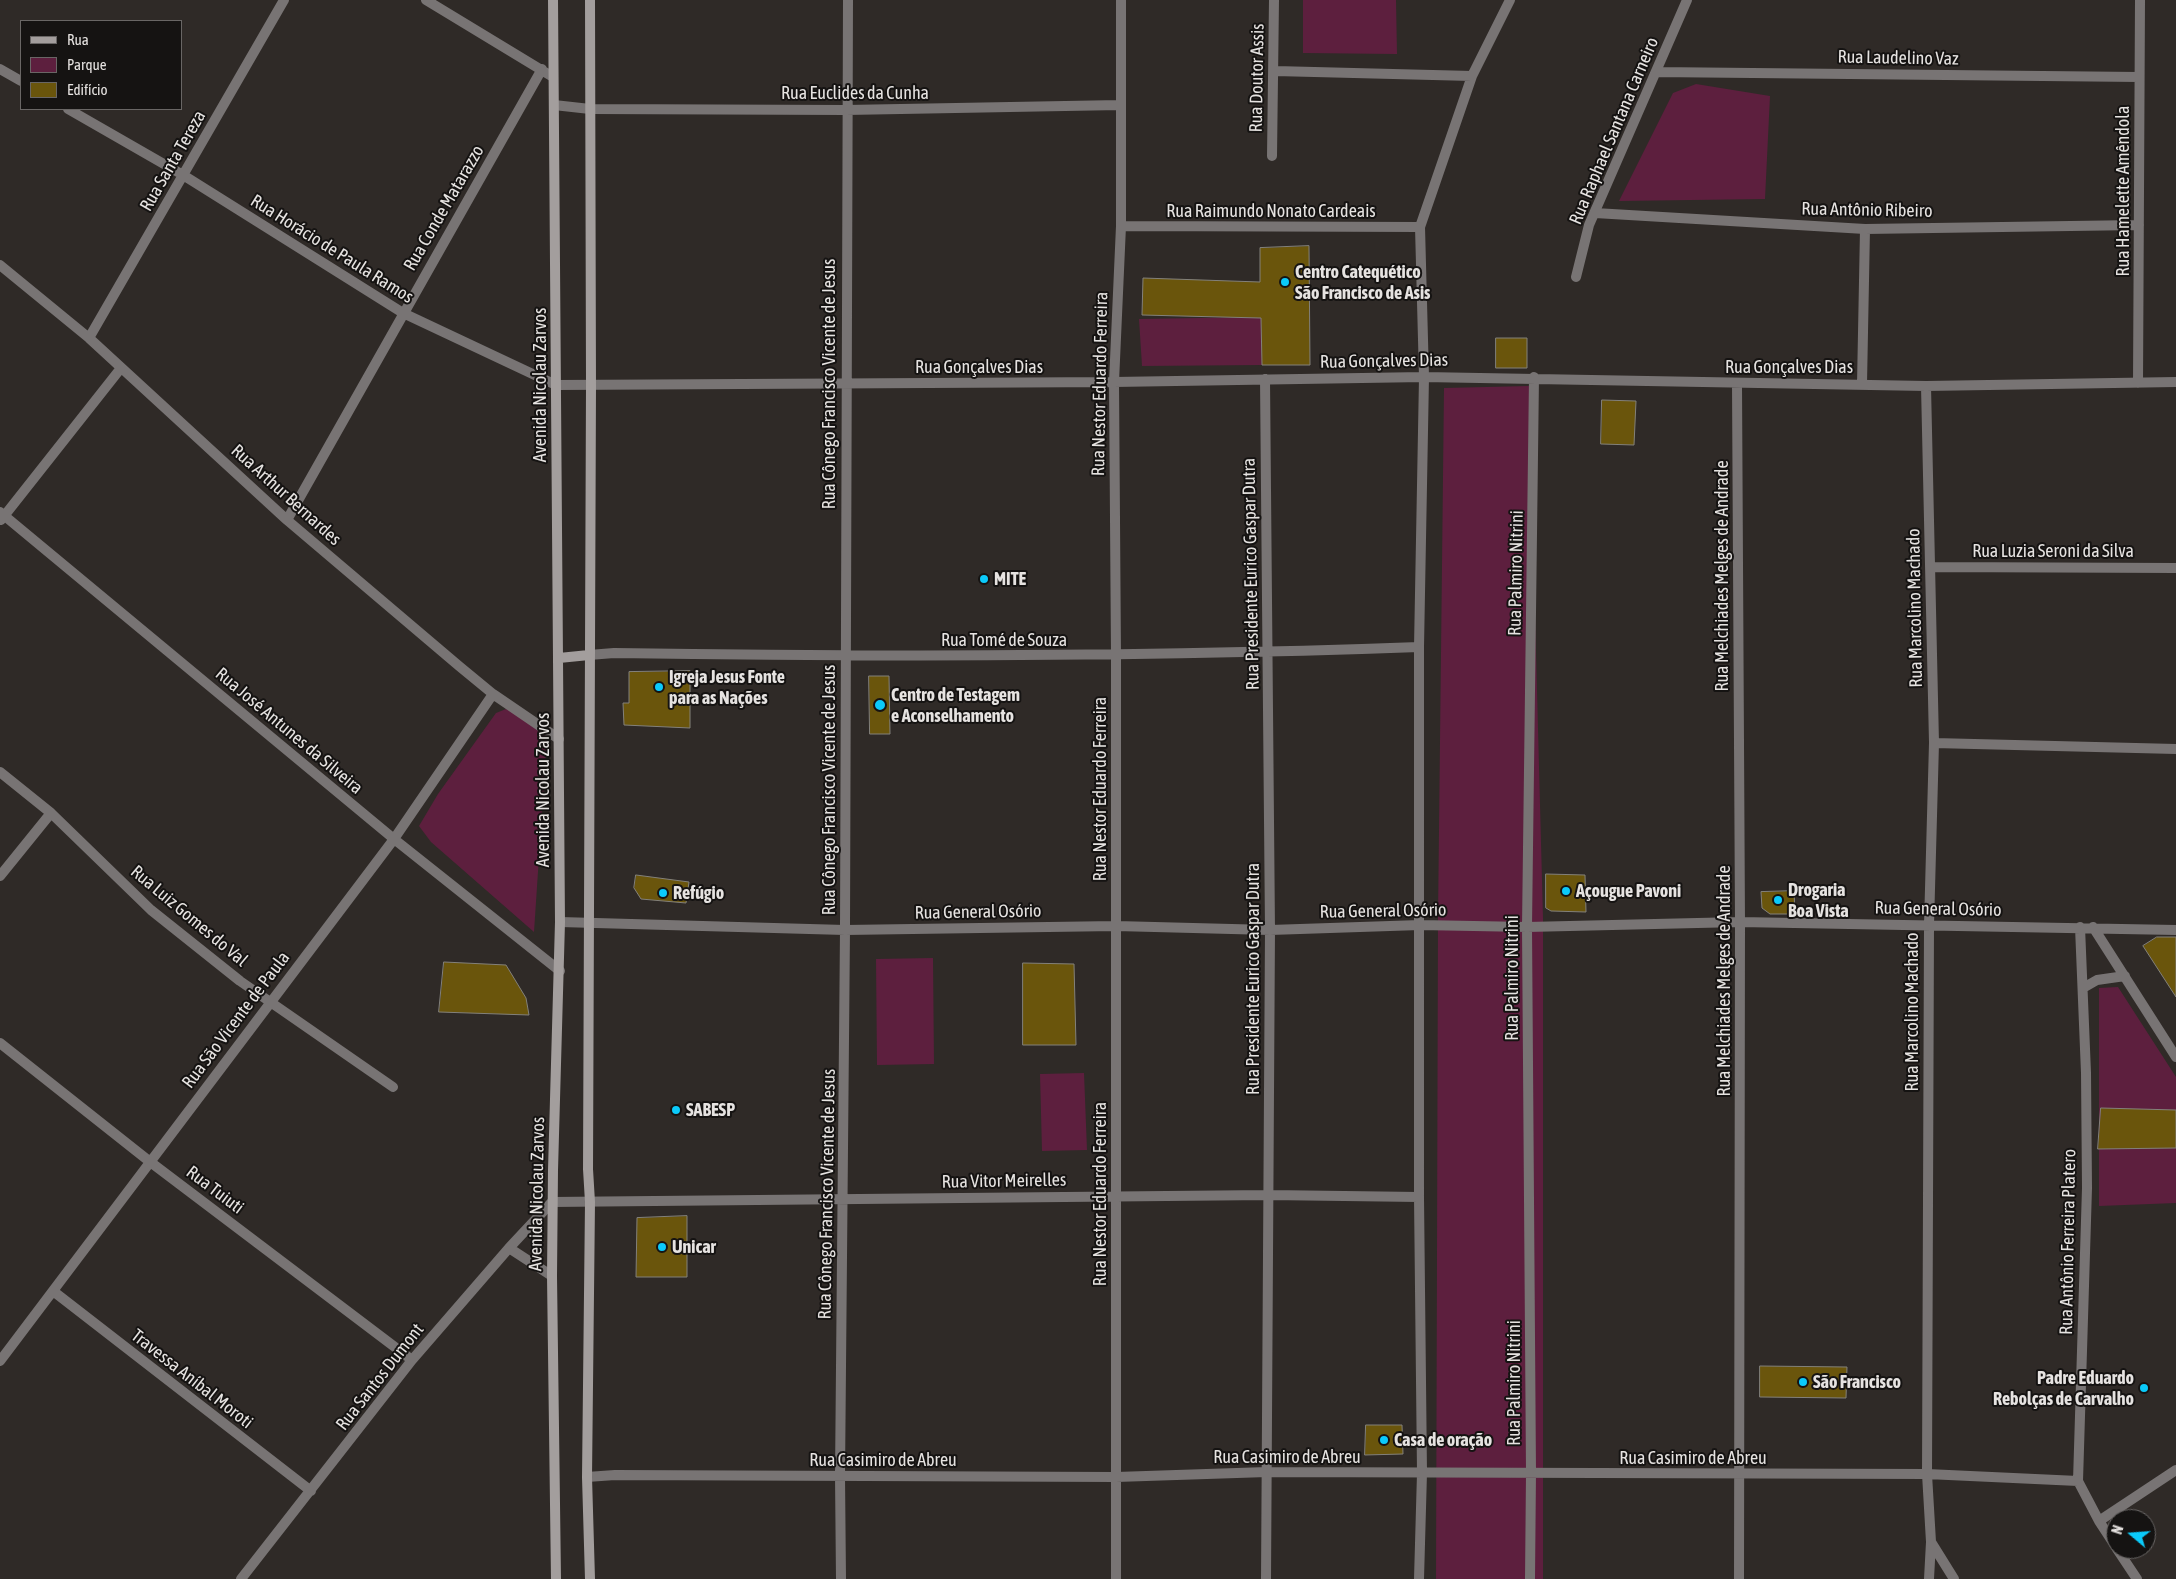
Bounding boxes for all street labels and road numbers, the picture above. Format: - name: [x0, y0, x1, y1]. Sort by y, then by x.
- street label: Rua Doutor Assis: [1245, 23, 1269, 133]
- street label: Rua Raphael Santana Carneiro: [1565, 34, 1663, 228]
- street label: Rua Laudelino Vaz: [1837, 46, 1959, 70]
- street label: Rua Euclides da Cunha: [781, 82, 929, 104]
- street label: Rua Hamelette Amêndola: [2112, 106, 2134, 276]
- street label: Rua Santa Tereza: [136, 107, 210, 215]
- street label: Rua Conde Matarazzo: [399, 141, 489, 275]
- street label: Rua Horácio de Paula Ramos: [247, 190, 417, 308]
- street label: Rua Antônio Ribeiro: [1801, 198, 1933, 222]
- street label: Rua Raimundo Nonato Cardeais: [1166, 200, 1376, 222]
- street label: Rua Cônego Francisco Vicente de Jesus: [818, 259, 840, 509]
- street label: Rua Nestor Eduardo Ferreira: [1088, 292, 1112, 476]
- street label: Avenida Nicolau Zarvos: [529, 308, 551, 462]
- street label: Rua Gonçalves Dias: [1320, 349, 1448, 373]
- street label: Rua Gonçalves Dias: [915, 356, 1043, 378]
- street label: Rua Gonçalves Dias: [1725, 356, 1853, 378]
- street label: Rua Arthur Bernardes: [227, 440, 345, 550]
- street label: Rua Presidente Eurico Gaspar Dutra: [1238, 458, 1264, 690]
- street label: Rua Melchiades Melges de Andrade: [1711, 460, 1733, 692]
- street label: Rua Palmiro Nitrini: [1504, 510, 1528, 636]
- street label: Rua Marcolino Machado: [1903, 528, 1927, 688]
- street label: Rua Luzia Seroni da Silva: [1972, 540, 2134, 562]
- street label: Rua Tomé de Souza: [941, 629, 1067, 651]
- street label: Rua José Antunes da Silveira: [211, 663, 367, 799]
- street label: Rua Cônego Francisco Vicente de Jesus: [818, 665, 840, 915]
- street label: Rua Nestor Eduardo Ferreira: [1089, 697, 1111, 881]
- street label: Avenida Nicolau Zarvos: [532, 713, 554, 867]
- street label: Rua Luiz Gomes do Val: [126, 861, 252, 971]
- street label: Rua Presidente Eurico Gaspar Dutra: [1242, 863, 1264, 1095]
- street label: Rua Melchiades Melges de Andrade: [1713, 865, 1735, 1097]
- street label: Rua General Osório: [1874, 897, 2002, 921]
- street label: Rua General Osório: [1319, 899, 1447, 923]
- street label: Rua General Osório: [914, 900, 1042, 924]
- street label: Rua Palmiro Nitrini: [1501, 915, 1523, 1041]
- street label: Rua Marcolino Machado: [1901, 932, 1923, 1092]
- street label: Rua São Vicente de Paula: [178, 947, 294, 1093]
- street label: Rua Cônego Francisco Vicente de Jesus: [814, 1069, 840, 1319]
- street label: Rua Nestor Eduardo Ferreira: [1089, 1102, 1111, 1286]
- street label: Avenida Nicolau Zarvos: [525, 1117, 549, 1271]
- street label: Rua Antônio Ferreira Platero: [2056, 1149, 2080, 1335]
- street label: Rua Tuiuti: [182, 1161, 248, 1219]
- street label: Rua Vitor Meirelles: [942, 1169, 1066, 1193]
- street label: Rua Santos Dumont: [332, 1319, 428, 1435]
- street label: Rua Palmiro Nitrini: [1503, 1320, 1525, 1446]
- street label: Travessa Aníbal Moroti: [127, 1325, 257, 1433]
- street label: Rua Casimiro de Abreu: [1213, 1446, 1361, 1468]
- street label: Rua Casimiro de Abreu: [1619, 1447, 1767, 1469]
- street label: Rua Casimiro de Abreu: [809, 1449, 957, 1471]

